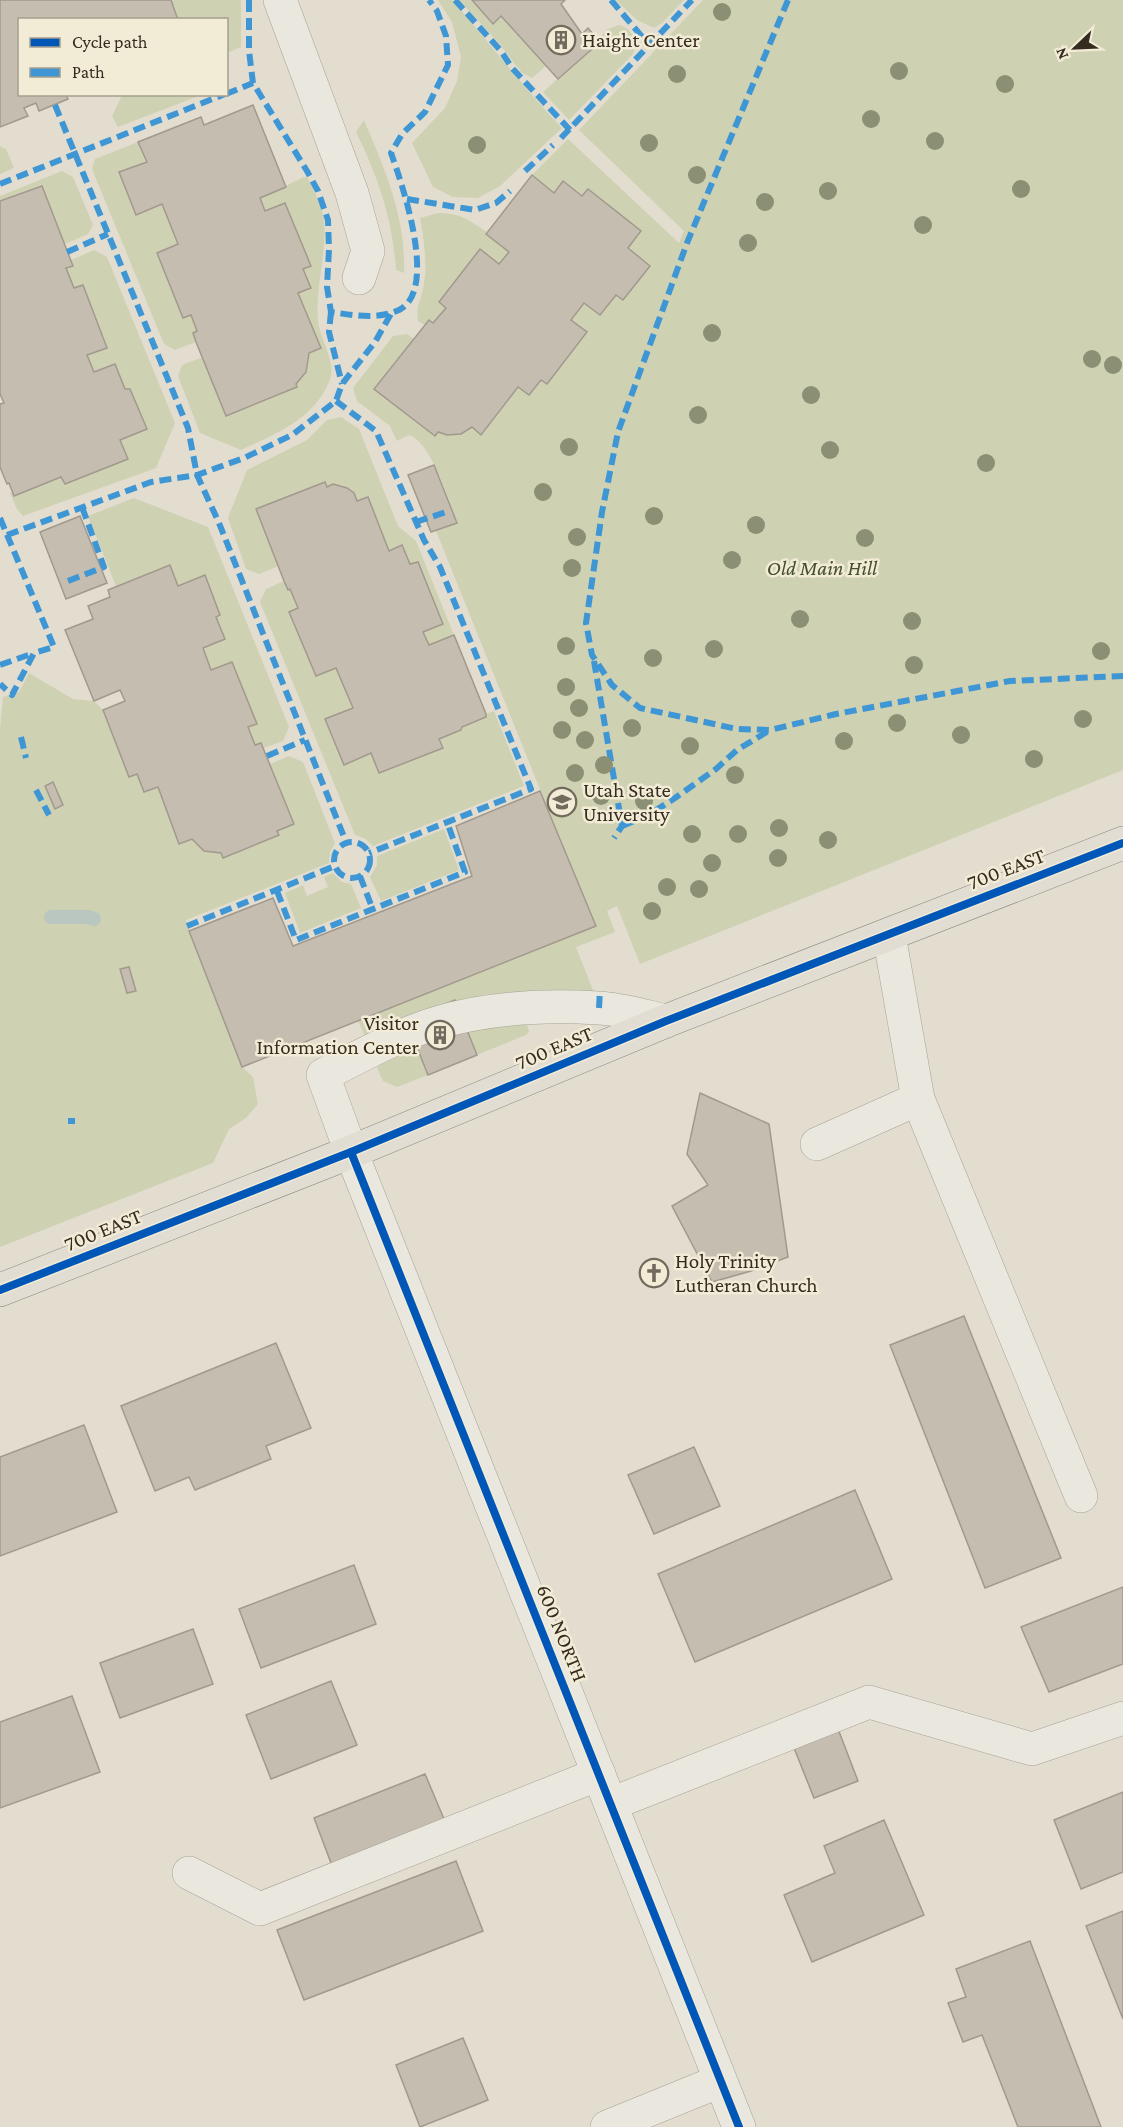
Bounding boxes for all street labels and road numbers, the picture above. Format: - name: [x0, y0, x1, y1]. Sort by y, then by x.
- street label: 700 EAST: [964, 843, 1049, 895]
- street label: 700 EAST: [512, 1021, 597, 1075]
- street label: 700 EAST: [61, 1203, 146, 1256]
- street label: 600 NORTH: [532, 1581, 592, 1685]

